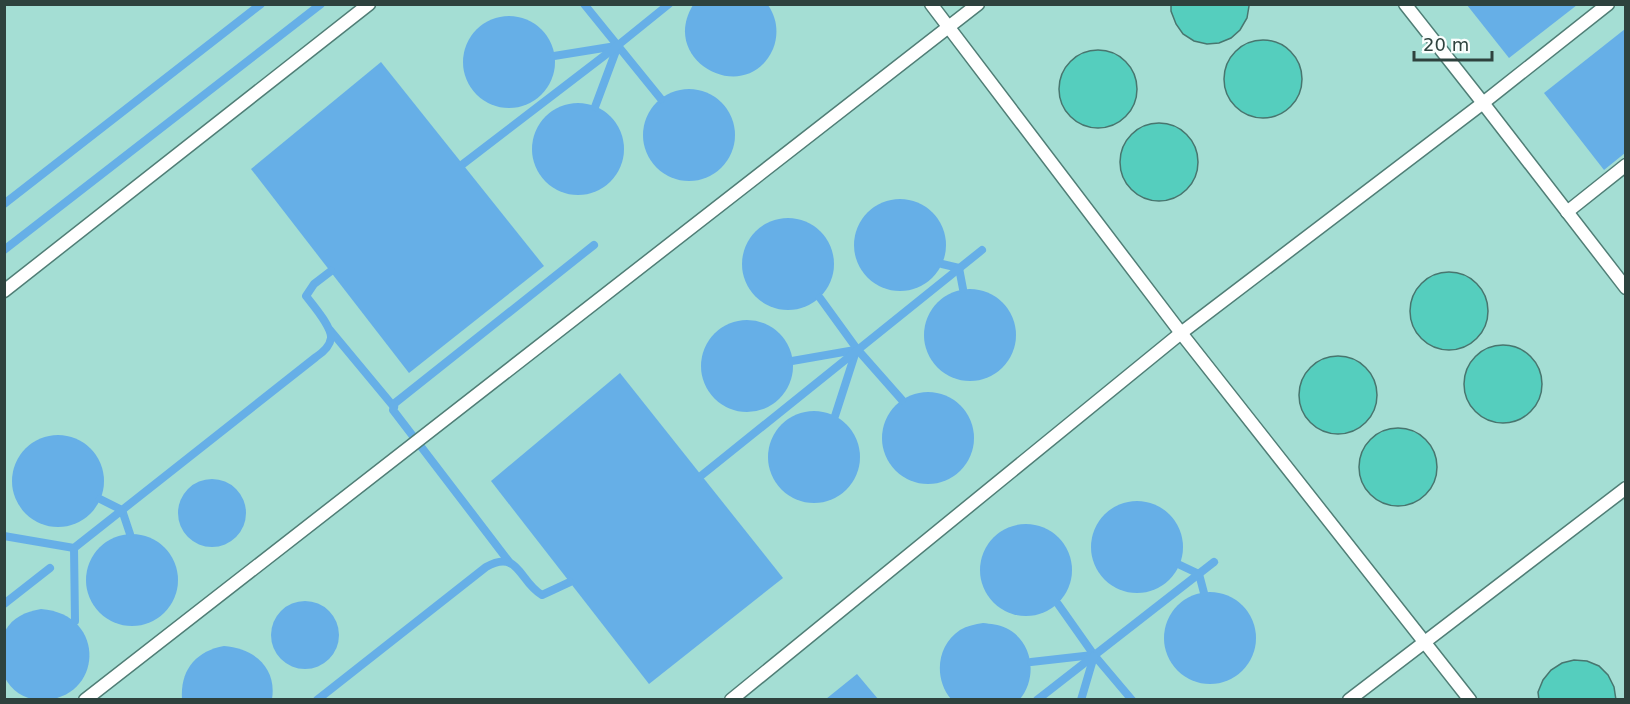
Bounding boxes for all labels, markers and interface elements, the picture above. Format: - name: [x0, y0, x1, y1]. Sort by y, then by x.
- scale bar: [1414, 24, 1492, 62]
- text: 20 m: [1423, 34, 1469, 55]

